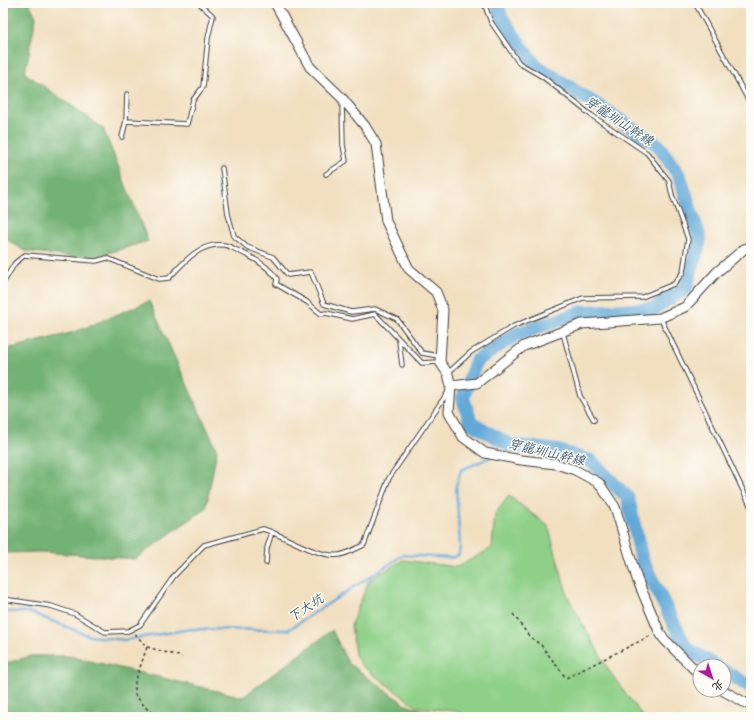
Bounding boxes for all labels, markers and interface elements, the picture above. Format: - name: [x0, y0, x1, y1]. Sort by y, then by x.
- water label: 穿龍圳山幹線: [582, 91, 659, 150]
- water label: 穿龍圳山幹線: [507, 433, 588, 469]
- water label: 下大坑: [283, 587, 328, 626]
- north arrow: [692, 658, 732, 698]
- text: 北: [709, 676, 728, 696]

